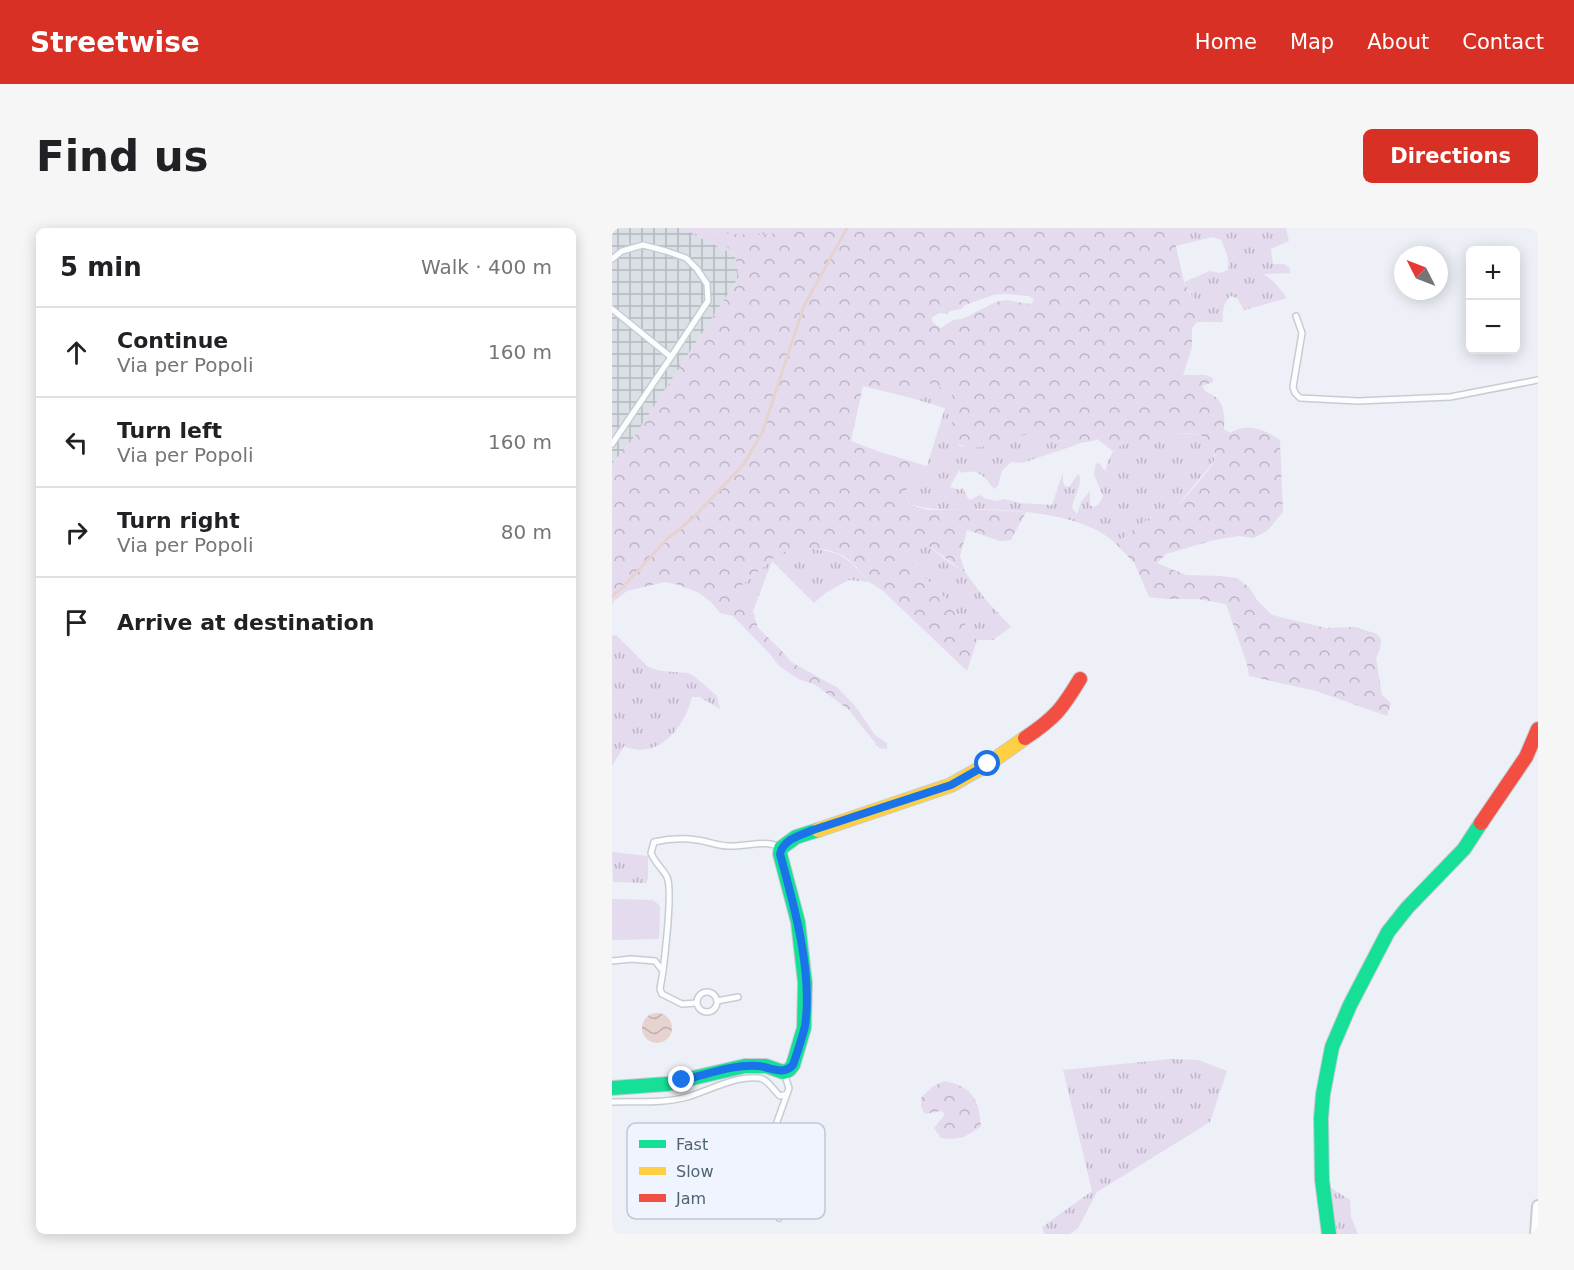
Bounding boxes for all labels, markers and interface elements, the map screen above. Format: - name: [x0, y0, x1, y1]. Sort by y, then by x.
- text: Streetwise: [30, 26, 200, 59]
- text: Home: [1195, 30, 1257, 54]
- text: Map: [1290, 30, 1334, 54]
- text: About: [1367, 30, 1429, 54]
- text: Contact: [1462, 30, 1544, 54]
- button: Directions: [1363, 129, 1538, 183]
- text: Find us: [36, 132, 209, 181]
- north arrow: [1394, 246, 1448, 300]
- map controls: [1466, 246, 1520, 354]
- button: +: [1466, 246, 1520, 300]
- text: 5 min: [60, 252, 142, 282]
- text: Walk · 400 m: [421, 255, 552, 279]
- button: −: [1466, 300, 1520, 354]
- text: Continue: [117, 328, 228, 353]
- icon: ahead: [60, 336, 93, 369]
- text: 160 m: [488, 340, 552, 364]
- text: Via per Popoli: [117, 353, 254, 377]
- text: Turn left: [117, 418, 222, 443]
- icon: left: [60, 426, 93, 459]
- text: 160 m: [488, 430, 552, 454]
- text: Via per Popoli: [117, 443, 254, 467]
- text: Turn right: [117, 508, 240, 533]
- icon: right: [60, 516, 93, 549]
- text: 80 m: [501, 520, 552, 544]
- text: Via per Popoli: [117, 533, 254, 557]
- icon: arrive: [60, 606, 93, 639]
- text: Arrive at destination: [117, 610, 374, 635]
- route start: [974, 750, 1000, 776]
- route end: [668, 1066, 694, 1092]
- legend: [627, 1123, 825, 1219]
- text: Fast: [676, 1135, 708, 1154]
- text: Slow: [676, 1162, 713, 1181]
- text: Jam: [675, 1189, 706, 1208]

